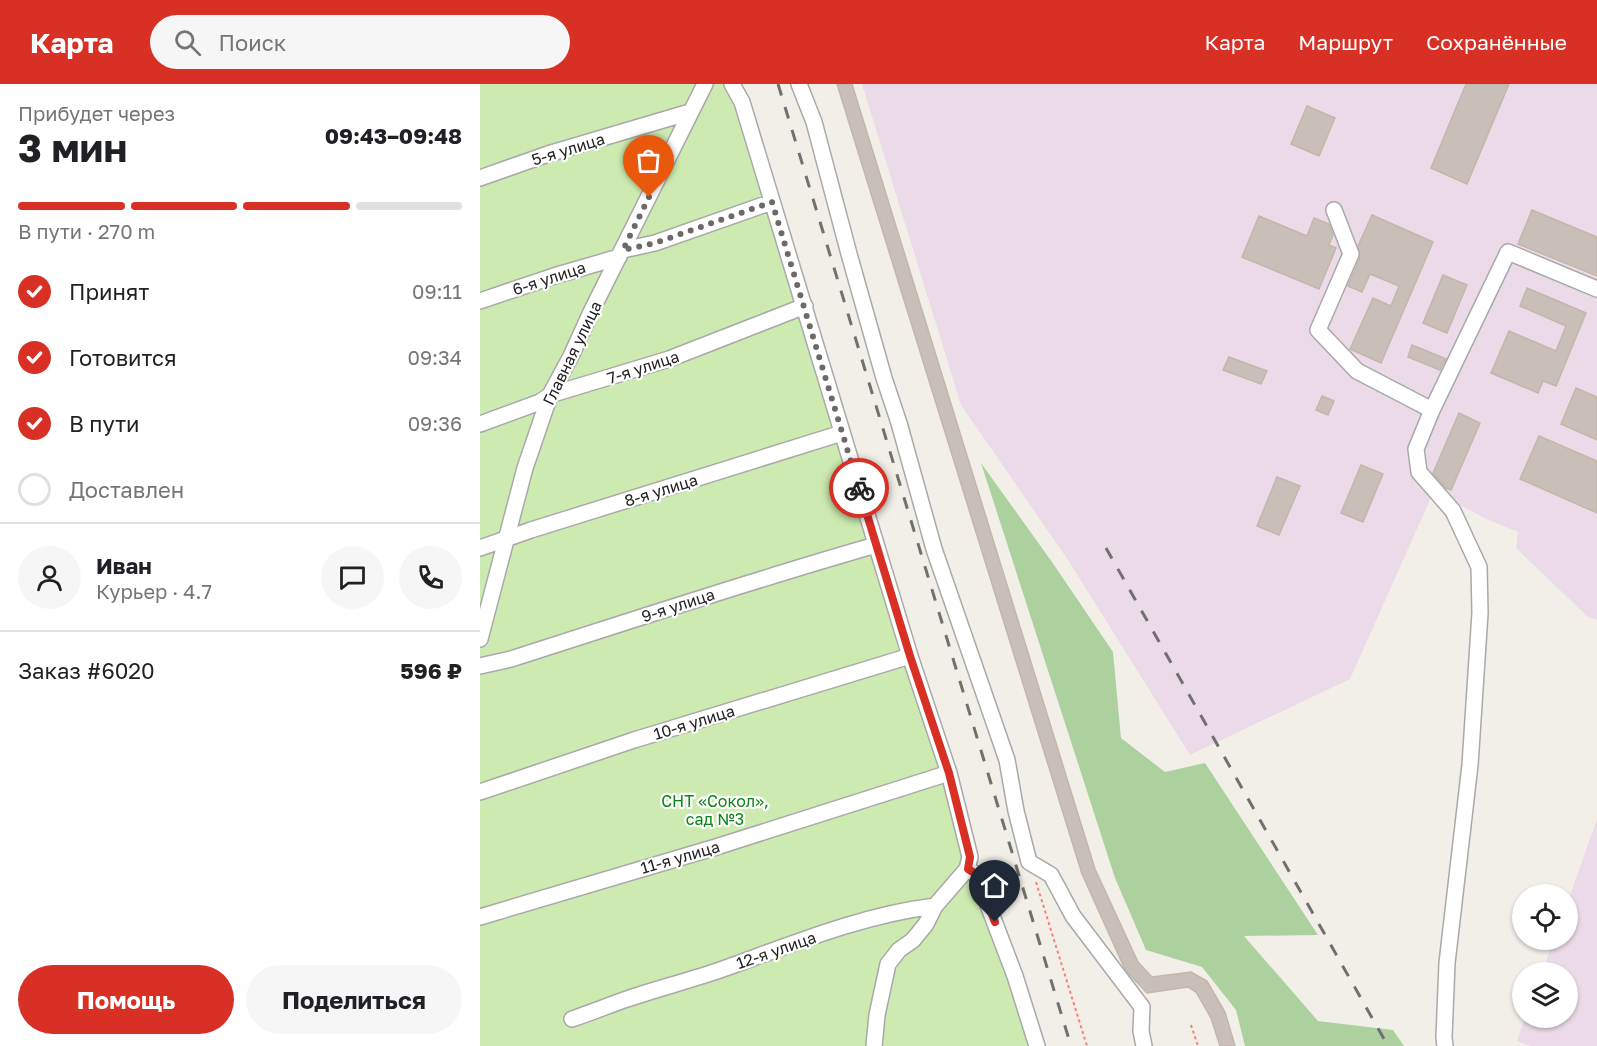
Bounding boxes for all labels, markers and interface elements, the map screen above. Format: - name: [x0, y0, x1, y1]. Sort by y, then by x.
- search box: [150, 15, 570, 69]
- text: Карта: [30, 26, 114, 59]
- icon: search: [171, 26, 204, 59]
- text: Поиск: [219, 29, 286, 56]
- text: Карта: [1204, 29, 1265, 55]
- text: Маршрут: [1298, 29, 1393, 55]
- text: Сохранённые: [1426, 29, 1567, 55]
- text: Прибудет через: [18, 101, 175, 125]
- text: 09:43–09:48: [325, 122, 462, 149]
- text: 3 мин: [18, 124, 127, 171]
- street label: 5-я улица: [529, 128, 607, 170]
- pin: [623, 135, 674, 197]
- icon: bag: [632, 144, 665, 177]
- text: В пути · 270 m: [18, 219, 155, 243]
- street label: 6-я улица: [510, 257, 588, 299]
- icon: check: [18, 275, 51, 308]
- text: Принят: [69, 278, 149, 305]
- text: 09:11: [412, 279, 462, 303]
- street label: Главная улица: [538, 298, 606, 408]
- icon: check: [18, 341, 51, 374]
- text: Готовится: [69, 344, 177, 371]
- text: 09:34: [408, 345, 462, 369]
- street label: 7-я улица: [604, 346, 682, 388]
- icon: check: [18, 407, 51, 440]
- text: В пути: [69, 410, 139, 437]
- text: 09:36: [408, 411, 462, 435]
- courier: [829, 458, 889, 518]
- street label: 8-я улица: [622, 469, 700, 511]
- icon: bike: [843, 472, 876, 505]
- text: Доставлен: [69, 476, 184, 503]
- button: person: [18, 546, 81, 609]
- button: chat: [321, 546, 384, 609]
- button: phone: [399, 546, 462, 609]
- text: Иван: [96, 552, 152, 579]
- text: Курьер · 4.7: [96, 579, 212, 603]
- street label: 9-я улица: [639, 584, 717, 626]
- text: Заказ #6020: [18, 657, 155, 684]
- text: 596 ₽: [400, 657, 462, 684]
- street label: 10-я улица: [651, 700, 737, 744]
- park label: СНТ «Сокол», сад №3: [661, 791, 769, 829]
- street label: 11-я улица: [638, 836, 722, 878]
- pin: [969, 860, 1020, 922]
- icon: home: [978, 869, 1011, 902]
- map controls: [1512, 884, 1578, 1028]
- button: locate: [1512, 884, 1578, 950]
- street label: 12-я улица: [733, 927, 819, 973]
- button: layers: [1512, 962, 1578, 1028]
- button: Помощь: [18, 965, 234, 1034]
- button: Поделиться: [246, 965, 462, 1034]

